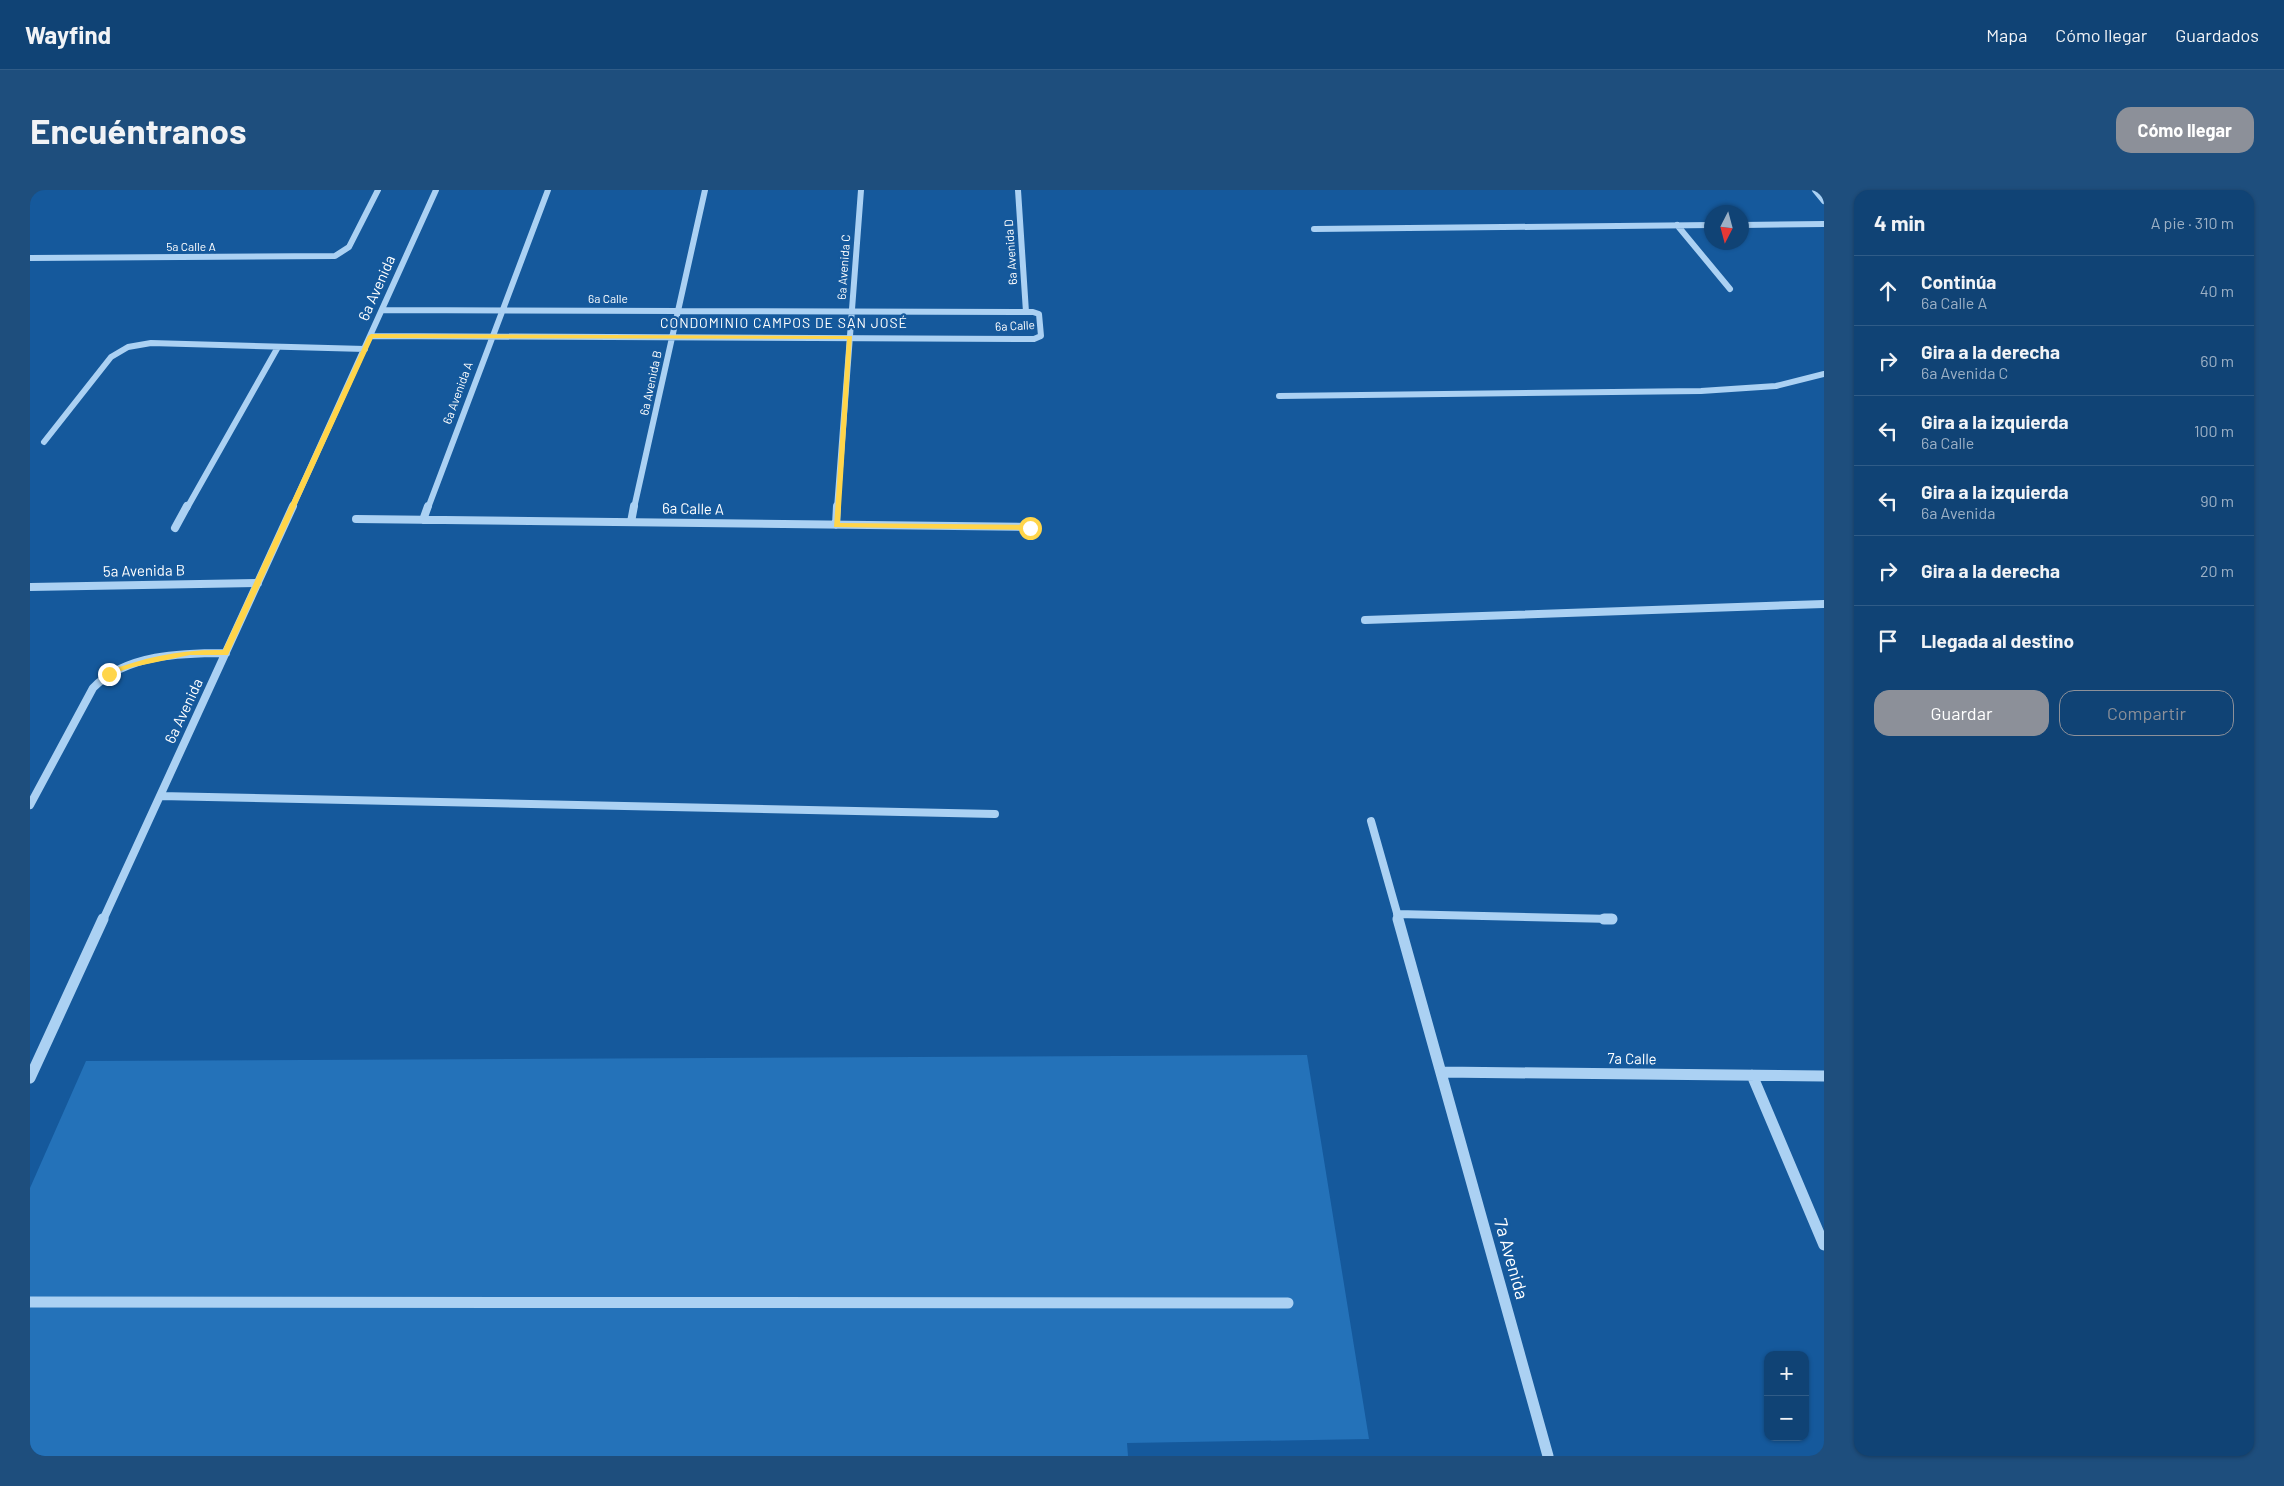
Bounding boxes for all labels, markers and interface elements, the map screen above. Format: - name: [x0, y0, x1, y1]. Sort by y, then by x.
- text: Wayfind: [25, 20, 111, 49]
- text: Mapa: [1986, 24, 2027, 46]
- text: Cómo llegar: [2055, 24, 2147, 46]
- text: Guardados: [2175, 24, 2259, 46]
- button: Cómo llegar: [2116, 107, 2254, 153]
- text: Encuéntranos: [30, 109, 247, 151]
- north arrow: [1704, 205, 1749, 250]
- text: 4 min: [1874, 210, 1925, 235]
- text: A pie · 310 m: [2151, 213, 2234, 232]
- street label: 6a Avenida D: [1001, 219, 1019, 285]
- street label: 6a Avenida C: [834, 234, 852, 300]
- street label: 5a Calle A: [166, 239, 216, 253]
- street label: 6a Avenida: [354, 252, 398, 323]
- text: Continúa: [1921, 270, 1996, 293]
- icon: ahead: [1874, 277, 1902, 305]
- text: 40 m: [2200, 281, 2234, 300]
- street label: 6a Calle: [588, 291, 628, 305]
- text: 6a Calle A: [1921, 293, 1987, 312]
- district label: CONDOMINIO CAMPOS DE SAN JOSÉ: [660, 314, 908, 331]
- street label: 6a Calle: [995, 317, 1035, 333]
- text: Gira a la derecha: [1921, 340, 2060, 363]
- icon: right: [1874, 347, 1902, 375]
- street label: 6a Avenida B: [636, 349, 664, 416]
- text: 60 m: [2200, 351, 2234, 370]
- street label: 6a Avenida A: [439, 360, 475, 426]
- text: 6a Avenida C: [1921, 363, 2008, 382]
- text: Gira a la izquierda: [1921, 410, 2069, 433]
- icon: left: [1874, 417, 1902, 445]
- text: 100 m: [2194, 421, 2234, 440]
- text: 6a Calle: [1921, 433, 1974, 452]
- text: Gira a la izquierda: [1921, 480, 2069, 503]
- icon: left: [1874, 487, 1902, 515]
- text: 90 m: [2200, 491, 2234, 510]
- street label: 6a Calle A: [662, 498, 724, 518]
- text: 6a Avenida: [1921, 503, 1995, 522]
- route start: [1019, 517, 1042, 540]
- icon: right: [1874, 557, 1902, 585]
- text: Gira a la derecha: [1921, 559, 2060, 582]
- street label: 5a Avenida B: [103, 560, 185, 580]
- text: 20 m: [2200, 561, 2234, 580]
- icon: arrive: [1874, 627, 1902, 655]
- text: Llegada al destino: [1921, 629, 2074, 652]
- route end: [98, 663, 121, 686]
- street label: 6a Avenida: [160, 675, 206, 746]
- button: Guardar: [1874, 690, 2049, 736]
- button: Compartir: [2059, 690, 2234, 736]
- street label: 7a Calle: [1607, 1049, 1657, 1067]
- street label: 7a Avenida: [1490, 1216, 1534, 1302]
- map controls: [1764, 1351, 1809, 1441]
- button: +: [1764, 1351, 1809, 1396]
- button: −: [1764, 1396, 1809, 1441]

